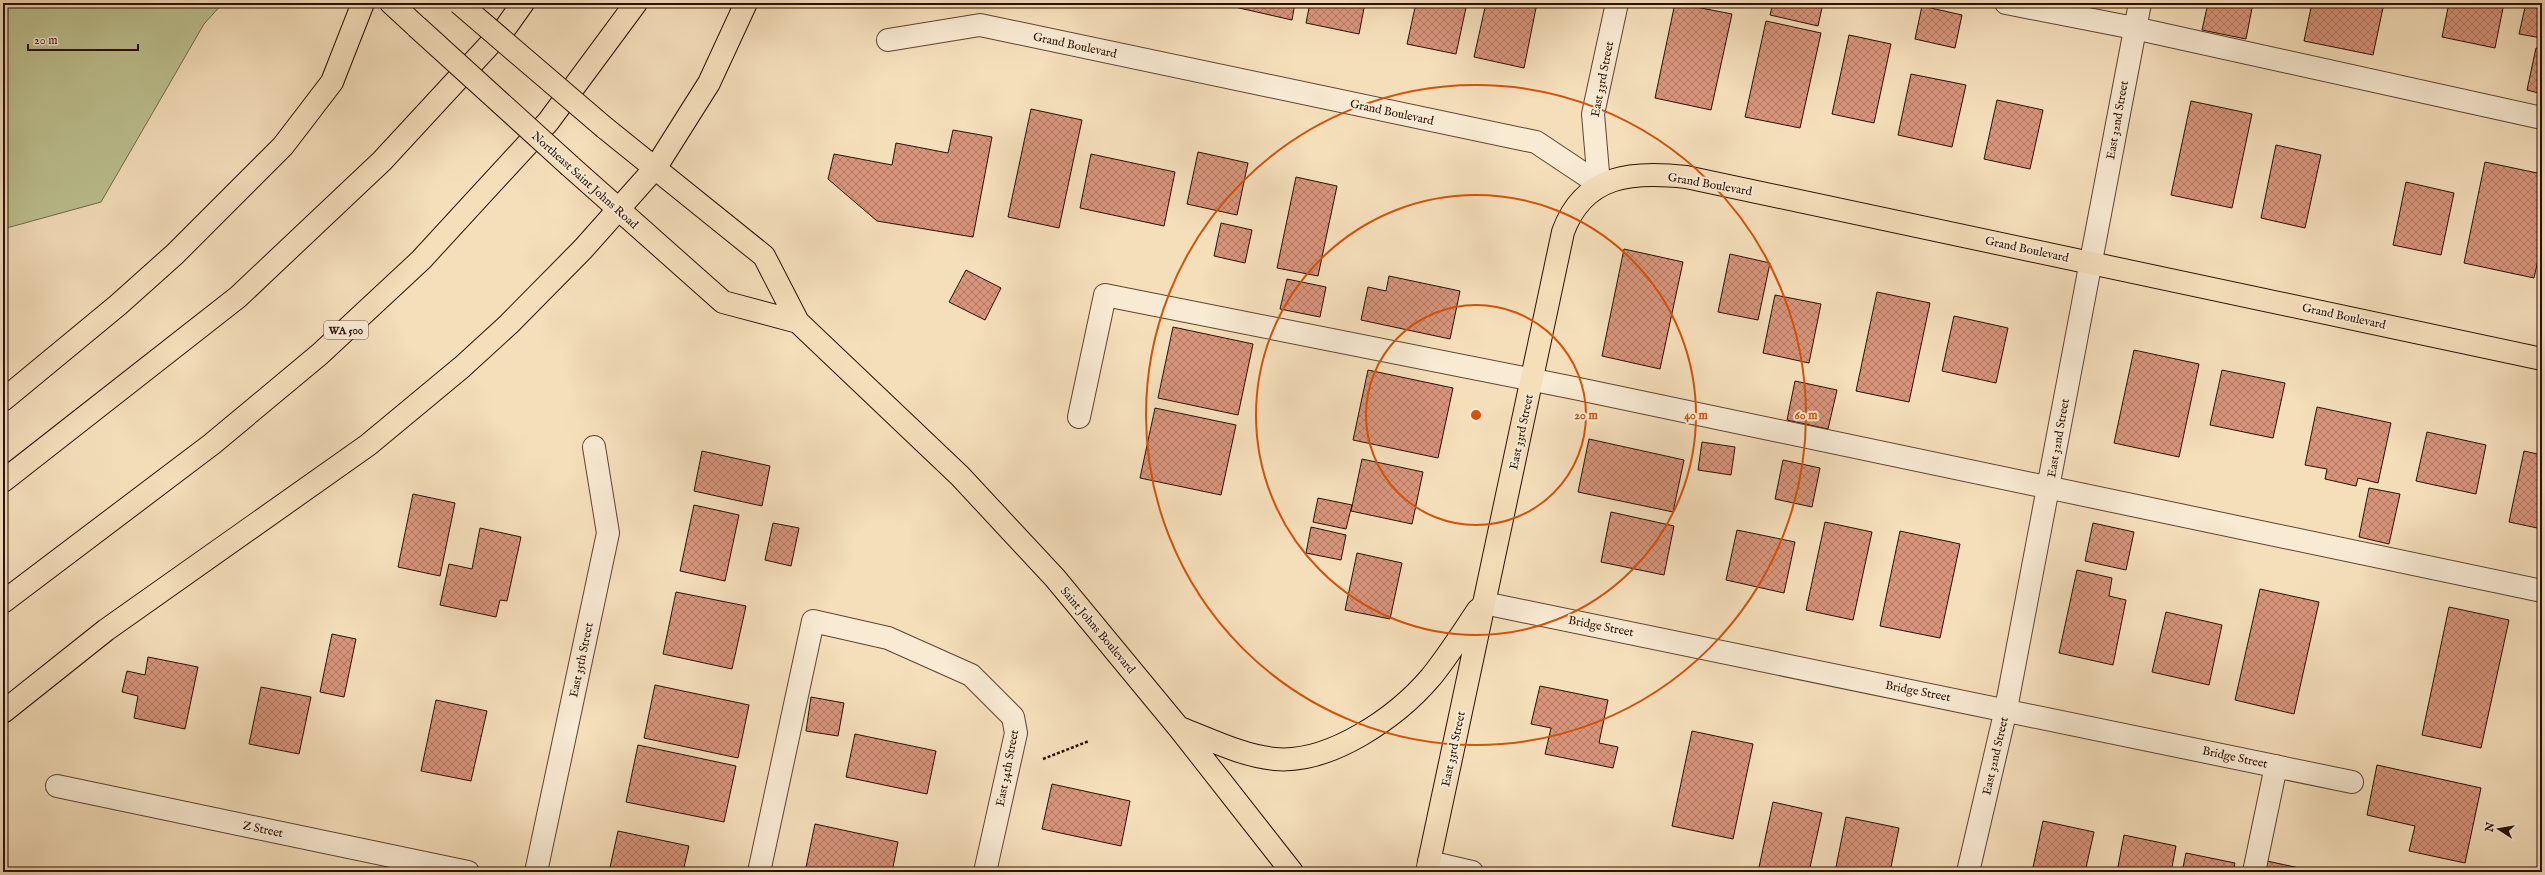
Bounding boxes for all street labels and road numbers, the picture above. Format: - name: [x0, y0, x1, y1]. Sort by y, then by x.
- street label: Grand Boulevard: [1032, 29, 1119, 62]
- street label: East 33rd Street: [1588, 40, 1617, 118]
- street label: East 32nd Street: [2103, 79, 2132, 161]
- street label: Grand Boulevard: [1349, 96, 1436, 129]
- street label: Northeast Saint Johns Road: [528, 129, 642, 233]
- street label: Grand Boulevard: [1667, 170, 1754, 199]
- street label: Grand Boulevard: [1984, 233, 2071, 266]
- street label: Grand Boulevard: [2301, 300, 2388, 333]
- road number: WA 500: [324, 321, 368, 339]
- street label: East 33rd Street: [1506, 393, 1537, 471]
- street label: East 32nd Street: [2044, 397, 2073, 479]
- street label: Saint Johns Boulevard: [1056, 584, 1139, 678]
- street label: Bridge Street: [1567, 613, 1635, 640]
- street label: East 35th Street: [566, 621, 597, 699]
- street label: Bridge Street: [1884, 678, 1952, 705]
- street label: East 33rd Street: [1438, 710, 1469, 788]
- street label: East 32nd Street: [1979, 716, 2012, 797]
- street label: East 34th Street: [993, 728, 1022, 808]
- street label: Bridge Street: [2201, 743, 2269, 772]
- street label: Z Street: [241, 818, 284, 841]

